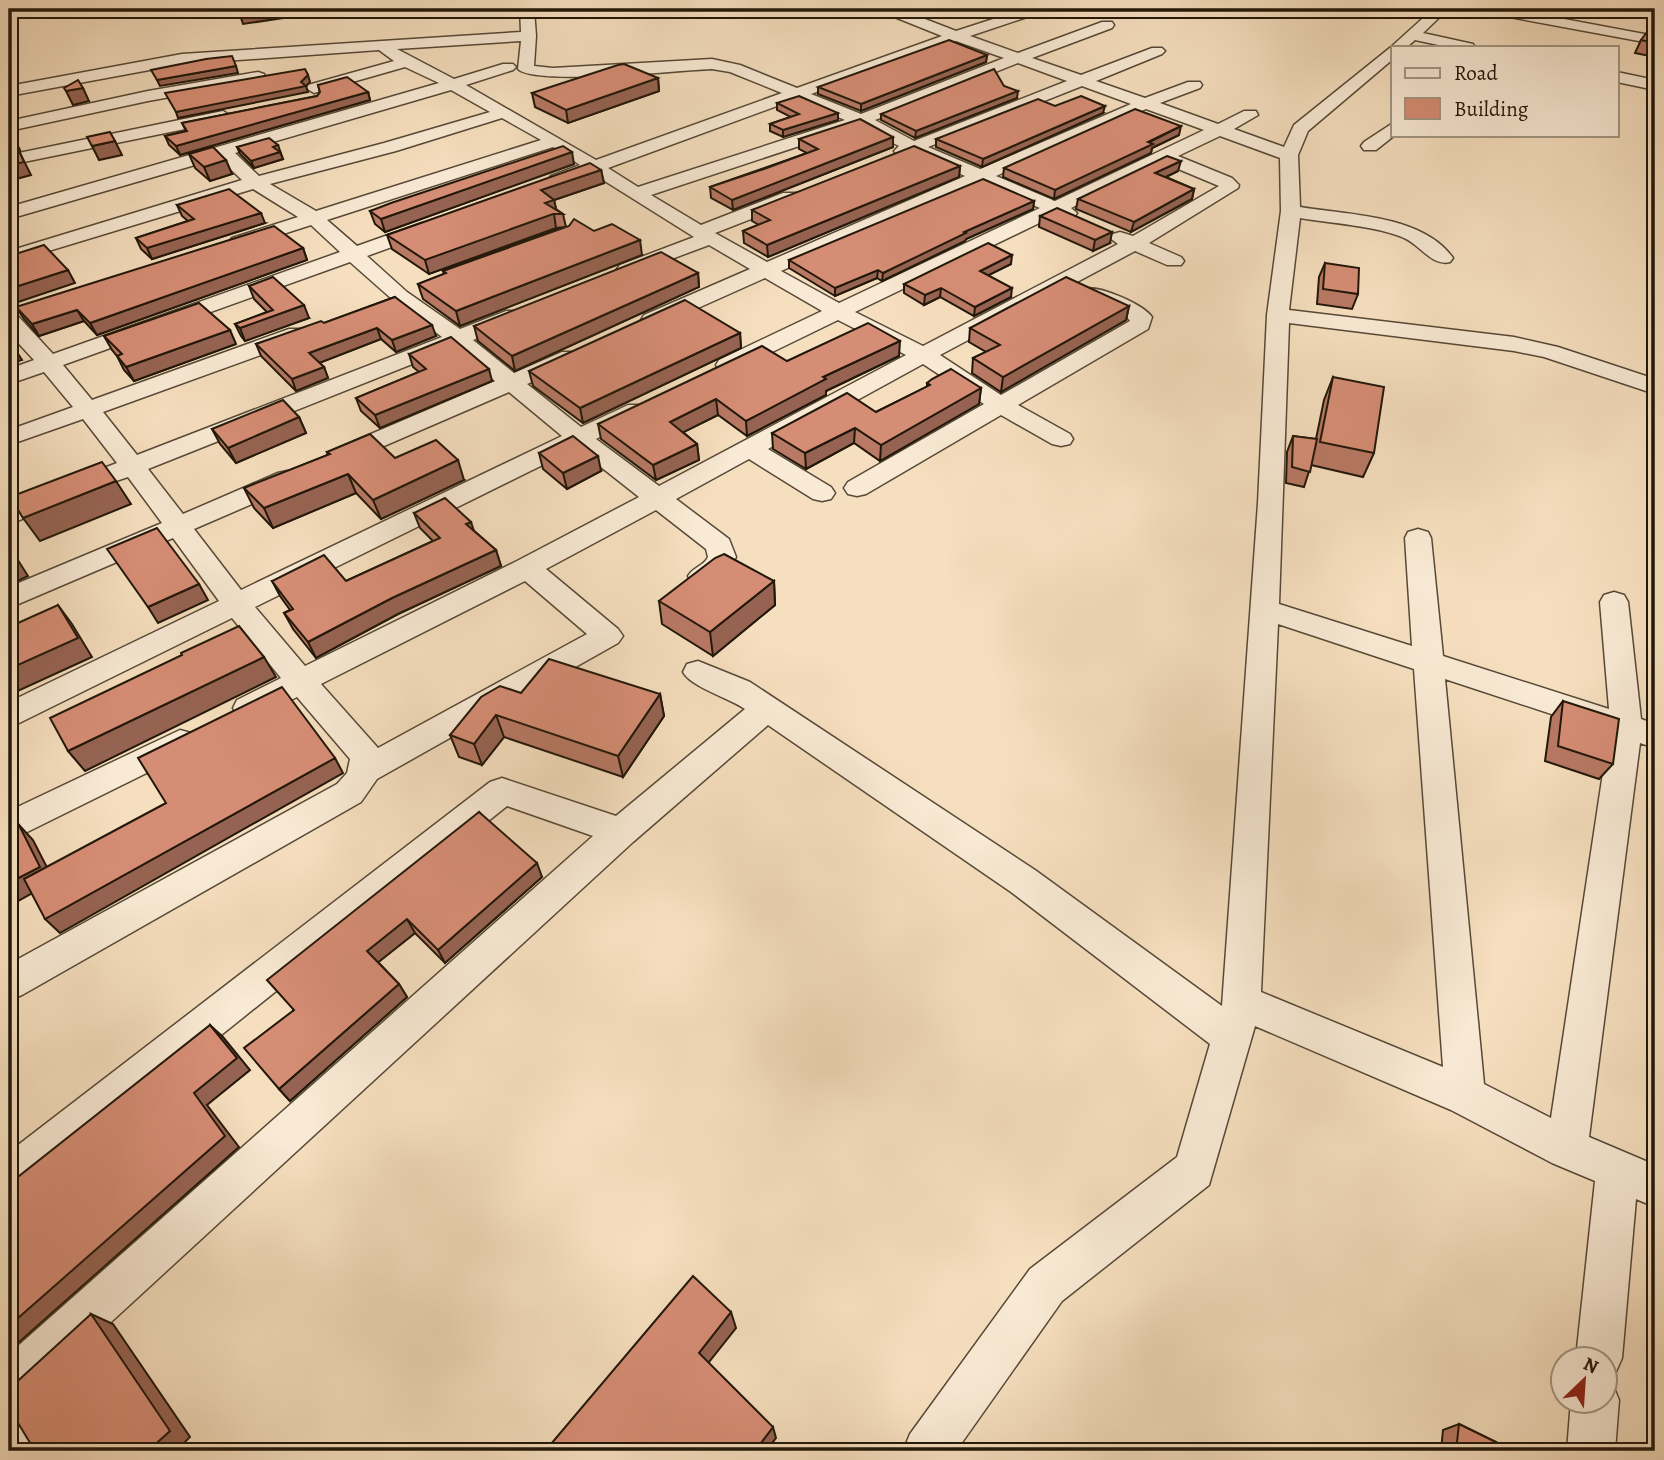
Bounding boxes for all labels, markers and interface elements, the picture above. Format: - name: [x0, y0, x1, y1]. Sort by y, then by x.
- legend: [1391, 46, 1618, 136]
- text: Road: [1454, 59, 1498, 87]
- text: Building: [1454, 95, 1529, 123]
- north arrow: [1548, 1344, 1618, 1414]
- text: N: [1579, 1351, 1603, 1380]

